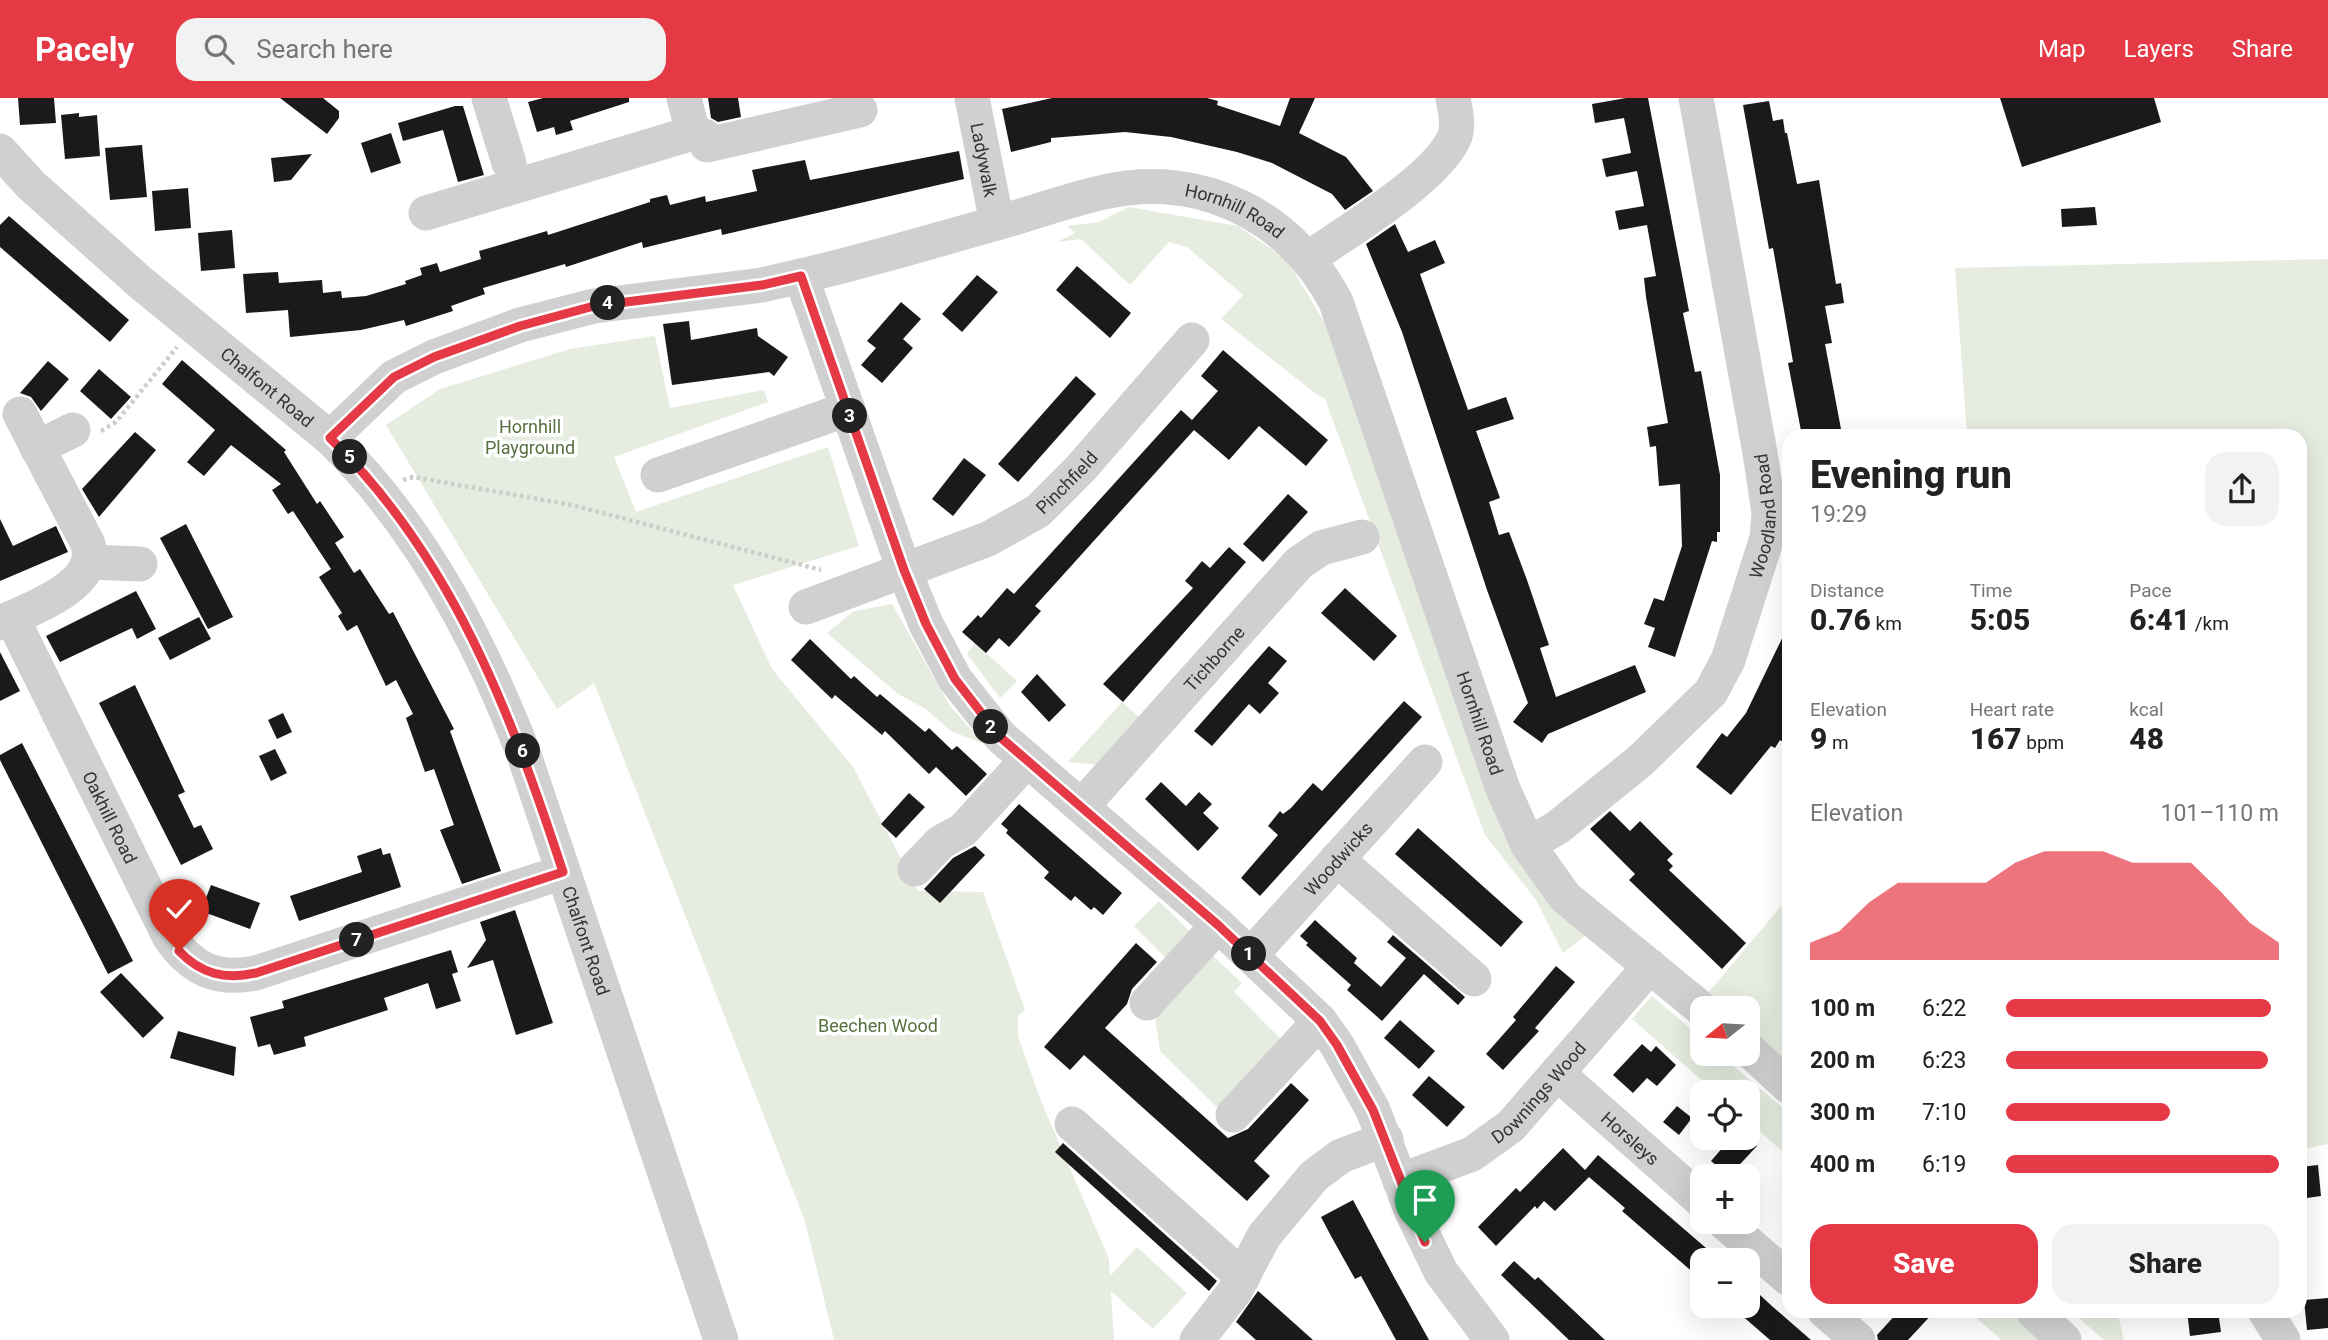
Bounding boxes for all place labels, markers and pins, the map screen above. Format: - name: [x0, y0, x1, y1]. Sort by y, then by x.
- pin: 4: [590, 286, 626, 320]
- pin: 3: [832, 398, 868, 434]
- pin: 5: [332, 440, 368, 474]
- pin: 2: [974, 710, 1009, 744]
- pin: 6: [505, 734, 540, 768]
- pin: [149, 879, 209, 951]
- pin: 7: [340, 922, 374, 958]
- pin: 1: [1232, 936, 1266, 972]
- pin: [1395, 1170, 1455, 1242]

